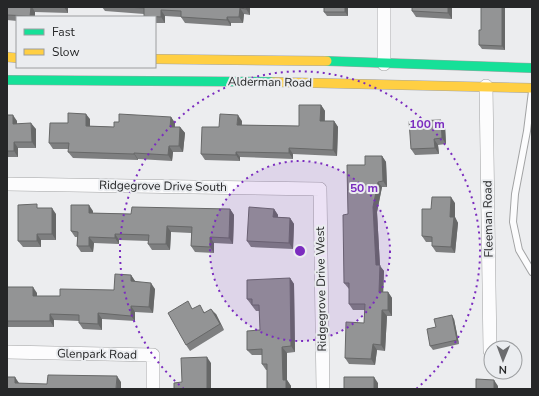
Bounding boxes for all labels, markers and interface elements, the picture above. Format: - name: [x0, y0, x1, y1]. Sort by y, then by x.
- legend: [16, 16, 156, 68]
- text: Fast: [52, 24, 75, 40]
- text: Slow: [52, 44, 80, 60]
- street label: Alderman Road: [228, 73, 312, 91]
- text: 100 m: [409, 116, 445, 132]
- street label: Ridgegrove Drive South: [99, 177, 227, 195]
- text: 50 m: [350, 180, 378, 196]
- street label: Fleeman Road: [479, 180, 497, 258]
- street label: Ridgegrove Drive West: [312, 226, 330, 352]
- centre of rings: [293, 244, 307, 258]
- north arrow: [483, 340, 523, 380]
- street label: Glenpark Road: [57, 345, 137, 363]
- text: N: [499, 362, 507, 377]

